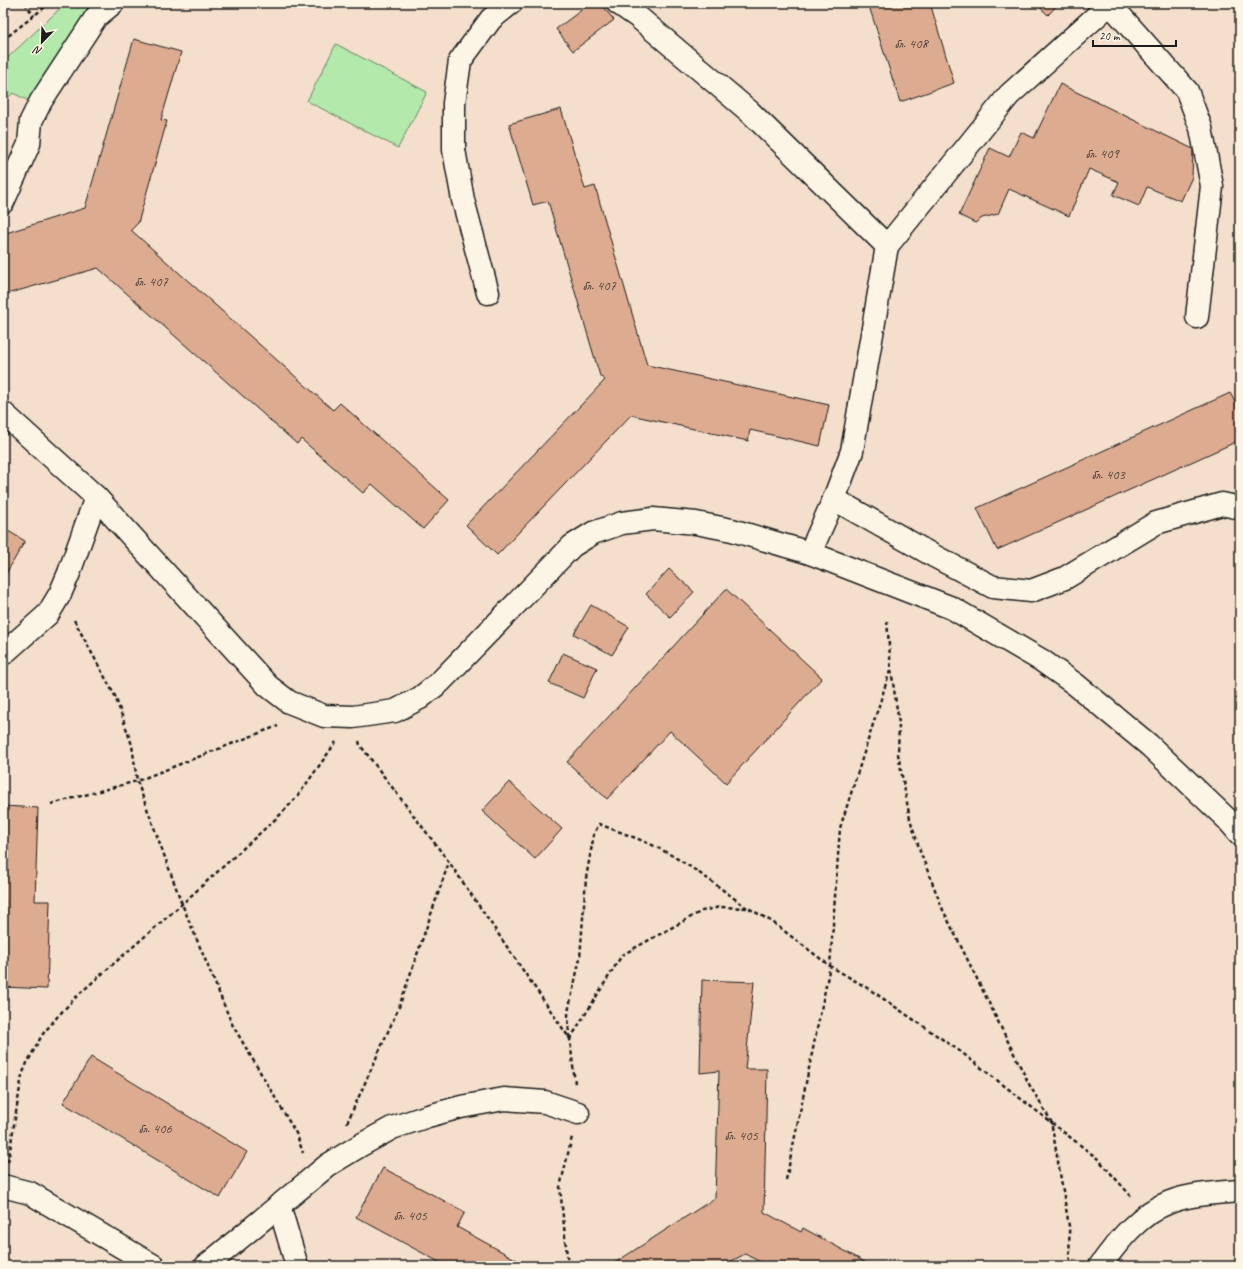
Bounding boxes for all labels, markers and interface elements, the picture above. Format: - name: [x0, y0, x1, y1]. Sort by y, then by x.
- north arrow: [22, 22, 62, 62]
- scale bar: [1093, 22, 1176, 48]
- text: 20 m: [1099, 28, 1121, 44]
- house number: бл. 408: [894, 35, 929, 52]
- text: N: [30, 43, 44, 59]
- house number: бл. 409: [1085, 145, 1120, 162]
- house number: бл. 407: [134, 273, 168, 290]
- house number: бл. 407: [582, 277, 616, 294]
- house number: бл. 403: [1091, 466, 1126, 483]
- house number: бл. 406: [138, 1120, 172, 1137]
- house number: бл. 405: [724, 1127, 758, 1144]
- house number: бл. 405: [393, 1207, 427, 1224]

